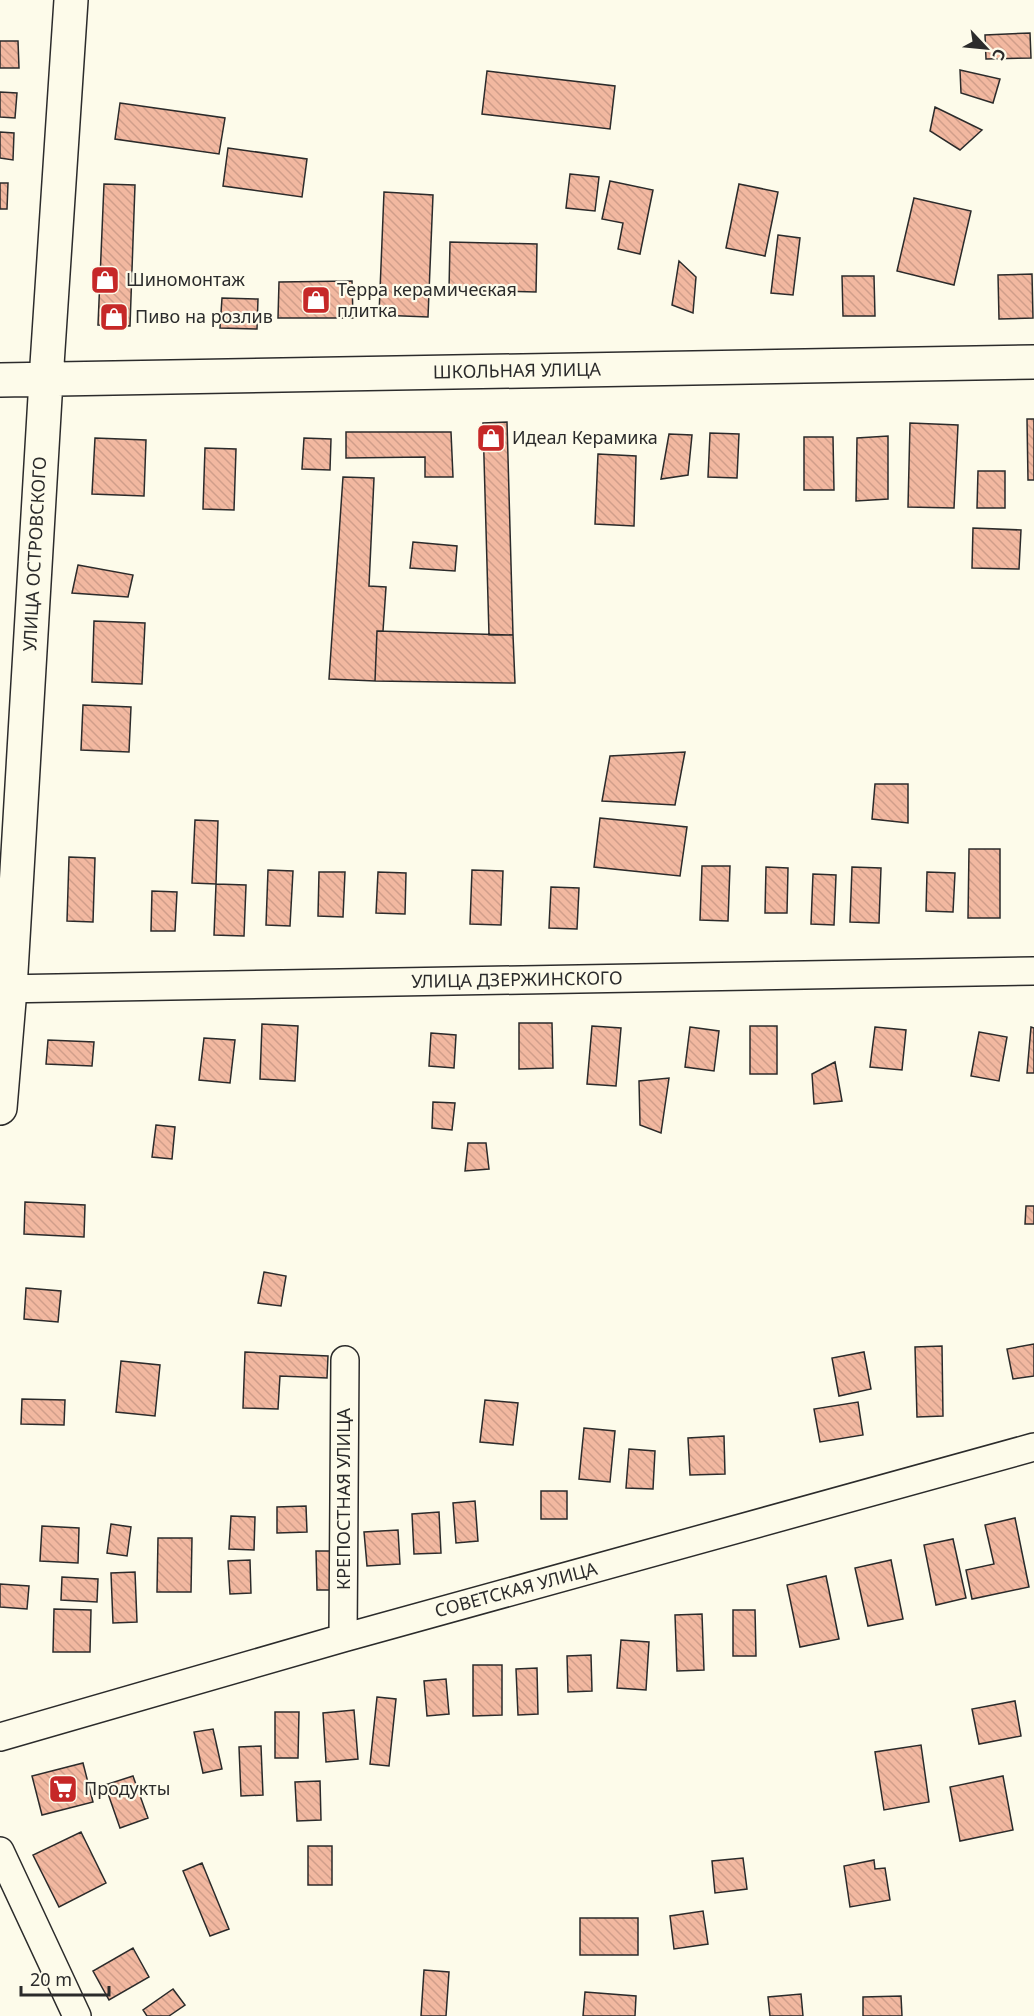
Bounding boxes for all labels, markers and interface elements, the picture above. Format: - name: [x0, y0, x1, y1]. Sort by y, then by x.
- north arrow: [956, 18, 1016, 78]
- text: С: [987, 45, 1012, 64]
- shop icon: Шиномонтаж: [89, 264, 121, 296]
- place label: Шиномонтаж: [126, 267, 245, 291]
- place label: Терра керамическая плитка: [337, 277, 517, 322]
- shop icon: Терра керамическая плитка: [300, 284, 332, 316]
- shop icon: Пиво на розлив: [98, 301, 130, 333]
- place label: Пиво на розлив: [135, 304, 273, 328]
- street label: ШКОЛЬНАЯ УЛИЦА: [433, 357, 602, 383]
- shop icon: Идеал Керамика: [475, 422, 507, 454]
- place label: Идеал Керамика: [512, 425, 658, 449]
- street label: УЛИЦА ОСТРОВСКОГО: [17, 456, 51, 652]
- street label: УЛИЦА ДЗЕРЖИНСКОГО: [411, 965, 623, 993]
- street label: КРЕПОСТНАЯ УЛИЦА: [331, 1407, 355, 1590]
- street label: СОВЕТСКАЯ УЛИЦА: [432, 1556, 600, 1622]
- supermarket icon: Продукты: [47, 1773, 79, 1805]
- place label: Продукты: [84, 1776, 170, 1800]
- scale bar: [21, 1959, 110, 1997]
- text: 20 m: [30, 1967, 72, 1991]

